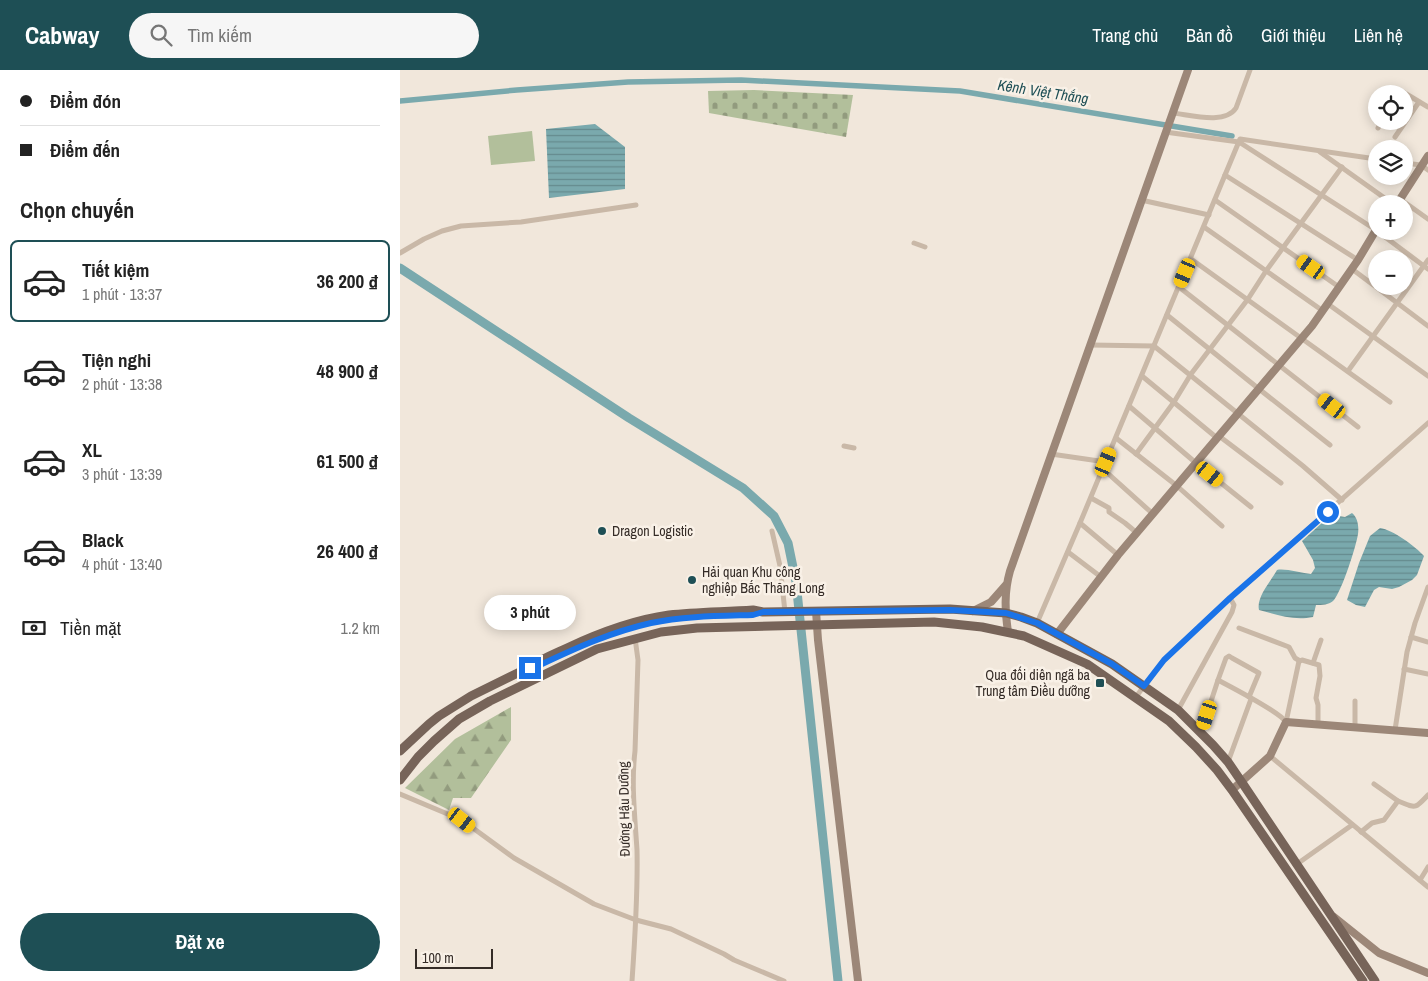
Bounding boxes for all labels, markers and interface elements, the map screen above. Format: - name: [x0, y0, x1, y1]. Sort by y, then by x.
- search box: [129, 13, 479, 58]
- text: Cabway: [25, 19, 99, 51]
- icon: search: [147, 21, 175, 49]
- text: Tìm kiếm: [187, 22, 252, 48]
- text: Trang chủ: [1092, 23, 1158, 48]
- text: Bản đồ: [1186, 23, 1233, 48]
- text: Giới thiệu: [1261, 23, 1326, 48]
- text: Liên hệ: [1354, 23, 1403, 48]
- water label: Kênh Việt Thắng: [996, 74, 1090, 109]
- map controls: [1368, 85, 1413, 295]
- button: locate: [1368, 85, 1413, 130]
- text: Điểm đón: [50, 88, 121, 114]
- text: Điểm đến: [50, 137, 120, 163]
- button: layers: [1368, 140, 1413, 185]
- text: Chọn chuyến: [20, 195, 134, 225]
- button: +: [1368, 195, 1413, 240]
- button: −: [1368, 250, 1413, 295]
- car: [1294, 252, 1327, 282]
- car: [1172, 256, 1197, 290]
- text: Tiết kiệm: [82, 257, 149, 283]
- icon: car: [22, 259, 67, 304]
- text: 36 200 ₫: [316, 268, 378, 294]
- text: 1 phút · 13:37: [82, 283, 162, 305]
- text: Tiện nghi: [82, 347, 151, 373]
- icon: car: [22, 349, 67, 394]
- text: 48 900 ₫: [316, 358, 378, 384]
- text: 2 phút · 13:38: [82, 373, 162, 395]
- car: [1315, 391, 1348, 421]
- text: XL: [82, 437, 102, 463]
- icon: car: [22, 439, 67, 484]
- car: [1093, 445, 1118, 479]
- text: 61 500 ₫: [316, 448, 378, 474]
- car: [1193, 459, 1226, 489]
- text: 3 phút · 13:39: [82, 463, 162, 485]
- route start: [1317, 501, 1339, 523]
- place label: Dragon Logistic: [612, 522, 693, 540]
- marker: Dragon Logistic: [596, 525, 608, 537]
- text: Black: [82, 527, 124, 553]
- icon: car: [22, 529, 67, 574]
- text: 26 400 ₫: [316, 538, 378, 564]
- text: 4 phút · 13:40: [82, 553, 162, 575]
- place label: Hải quan Khu công nghiệp Bắc Thăng Long: [702, 563, 825, 597]
- marker: Hải quan Khu công nghiệp Bắc Thăng Long: [686, 574, 698, 586]
- callout: 3 phút: [484, 596, 576, 630]
- text: 3 phút: [510, 601, 550, 623]
- icon: cash: [20, 614, 48, 642]
- text: Tiền mặt: [60, 615, 121, 641]
- text: 1.2 km: [341, 617, 380, 639]
- route end: [519, 657, 541, 679]
- place label: Qua đối diện ngã ba Trung tâm Điều dưỡng: [976, 666, 1091, 700]
- marker: Qua đối diện ngã ba Trung tâm Điều dưỡng: [1094, 677, 1106, 689]
- car: [1195, 698, 1218, 732]
- street label: Đường Hậu Dưỡng: [614, 761, 634, 857]
- car: [445, 805, 478, 835]
- button: Đặt xe: [20, 913, 380, 971]
- scale bar: [415, 946, 492, 969]
- text: 100 m: [422, 949, 454, 967]

